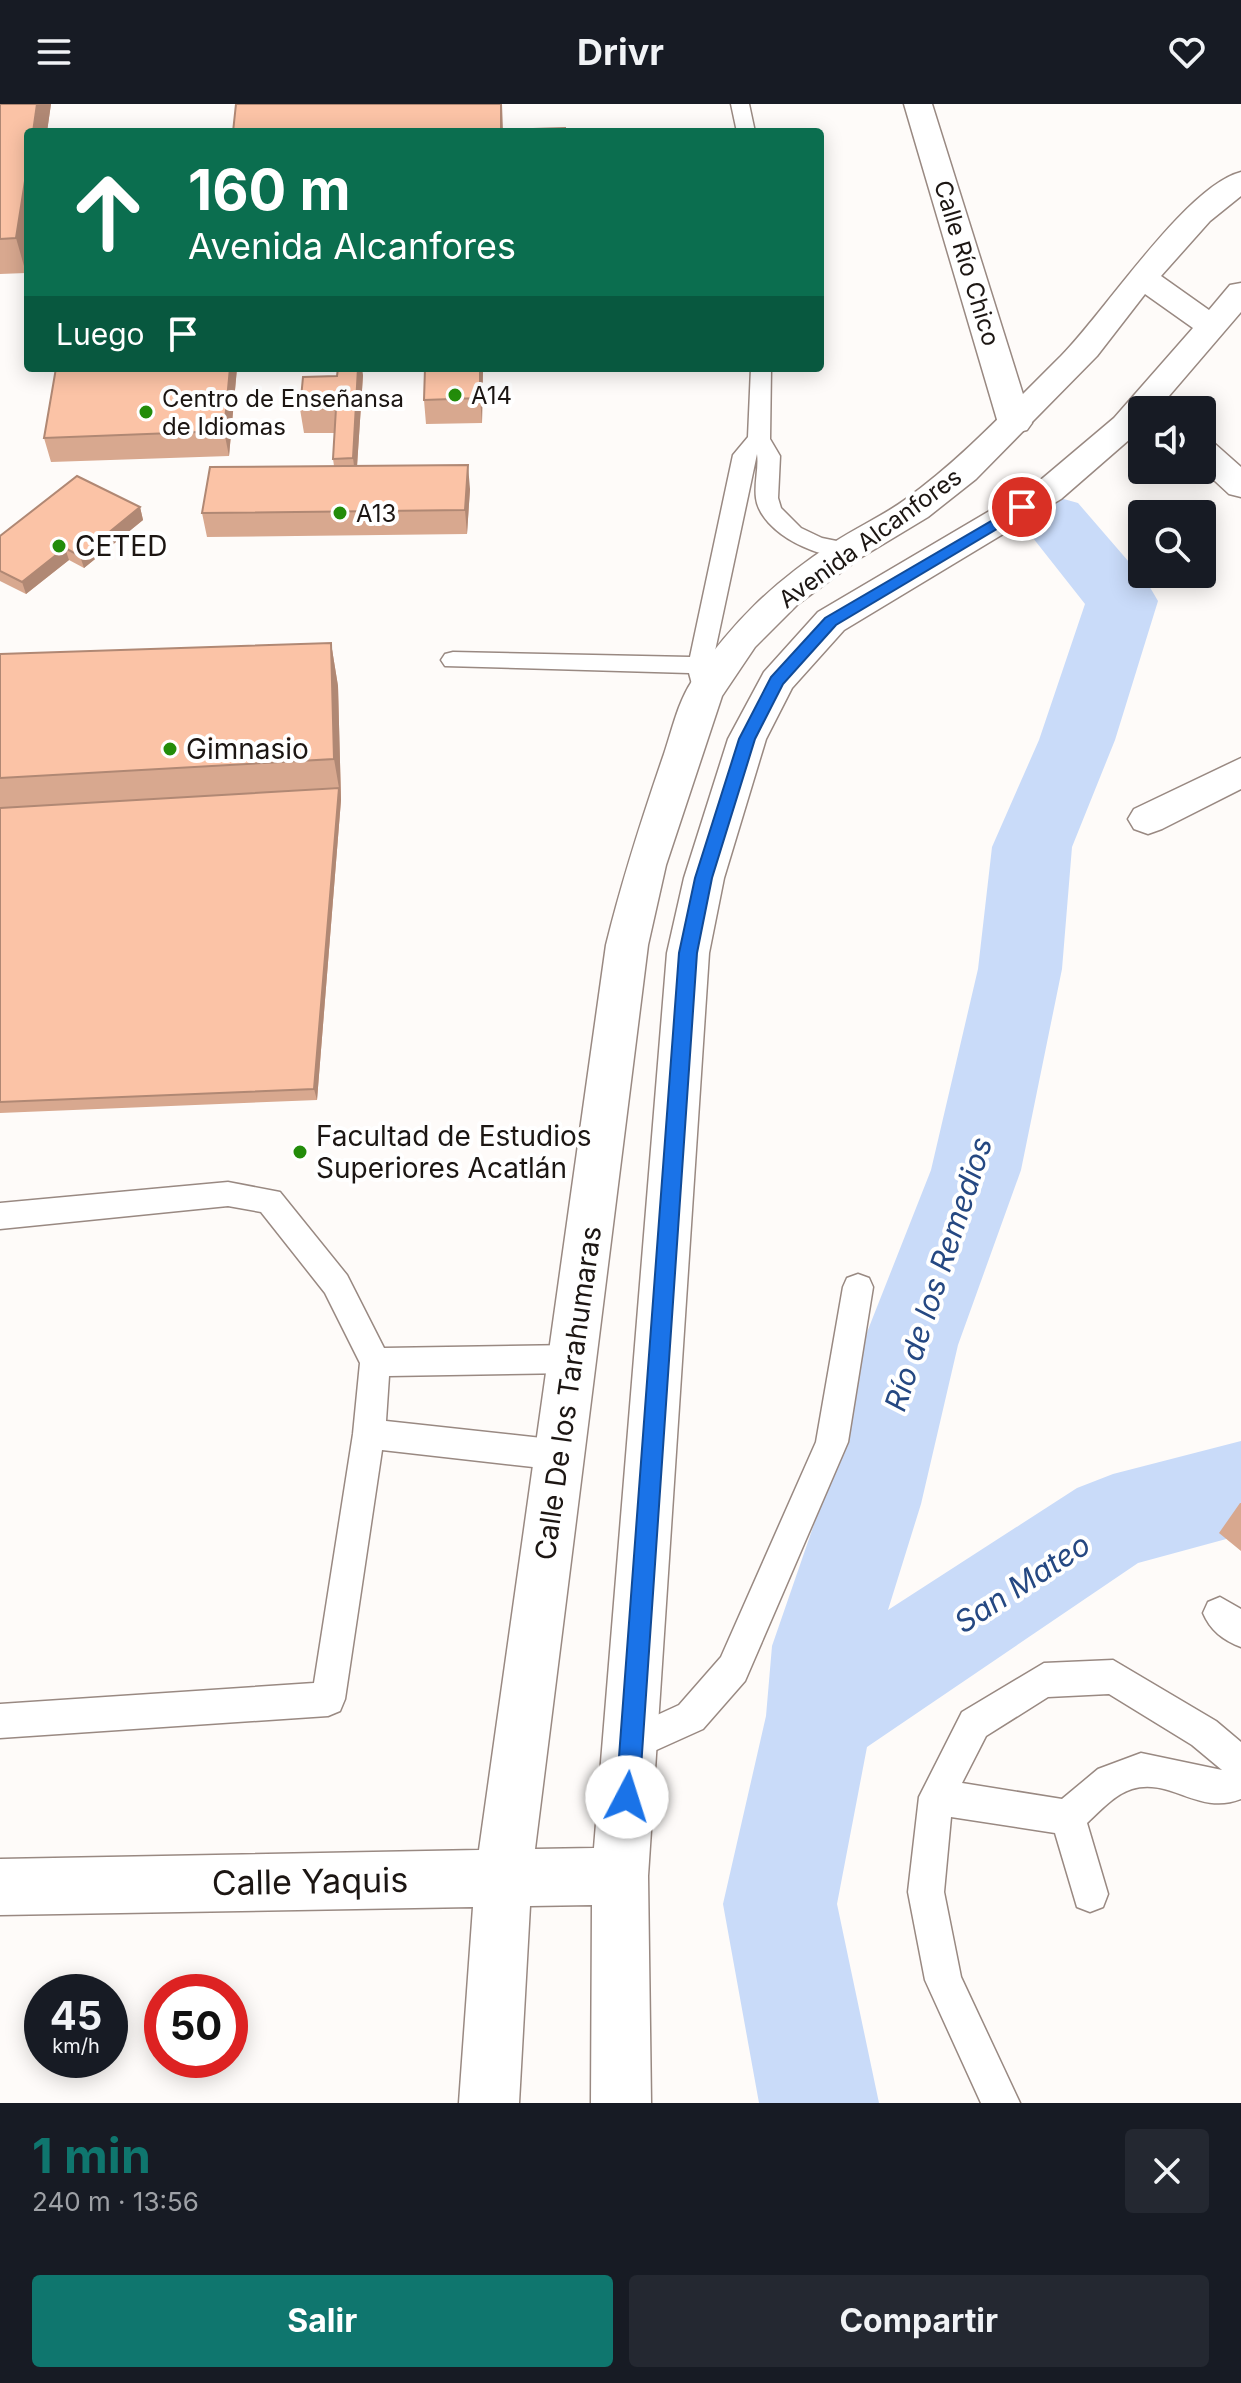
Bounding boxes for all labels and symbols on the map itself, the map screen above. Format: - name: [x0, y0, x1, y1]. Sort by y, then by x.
- street label: Calle Río Chico: [928, 177, 1006, 349]
- place label: A14: [471, 381, 512, 410]
- place label: Centro de Enseñansa de Idiomas: [162, 384, 404, 441]
- marker: A14: [446, 386, 464, 404]
- marker: Centro de Enseñansa de Idiomas: [137, 403, 155, 421]
- street label: Avenida Alcanfores: [773, 462, 967, 614]
- pin: [988, 473, 1056, 541]
- place label: A13: [356, 499, 396, 528]
- marker: A13: [331, 504, 349, 522]
- place label: CETED: [75, 529, 167, 563]
- marker: CETED: [50, 537, 68, 555]
- place label: Gimnasio: [186, 732, 309, 766]
- marker: Gimnasio: [161, 740, 179, 758]
- place label: Facultad de Estudios Superiores Acatlán: [316, 1119, 592, 1185]
- water label: Río de los Remedios: [877, 1133, 999, 1415]
- marker: Facultad de Estudios Superiores Acatlán: [291, 1143, 309, 1161]
- street label: Calle De los Tarahumaras: [528, 1224, 608, 1562]
- water label: San Mateo: [948, 1526, 1096, 1640]
- position arrow: [585, 1755, 669, 1839]
- street label: Calle Yaquis: [211, 1859, 409, 1903]
- speed limit sign: 50: [144, 1974, 248, 2078]

